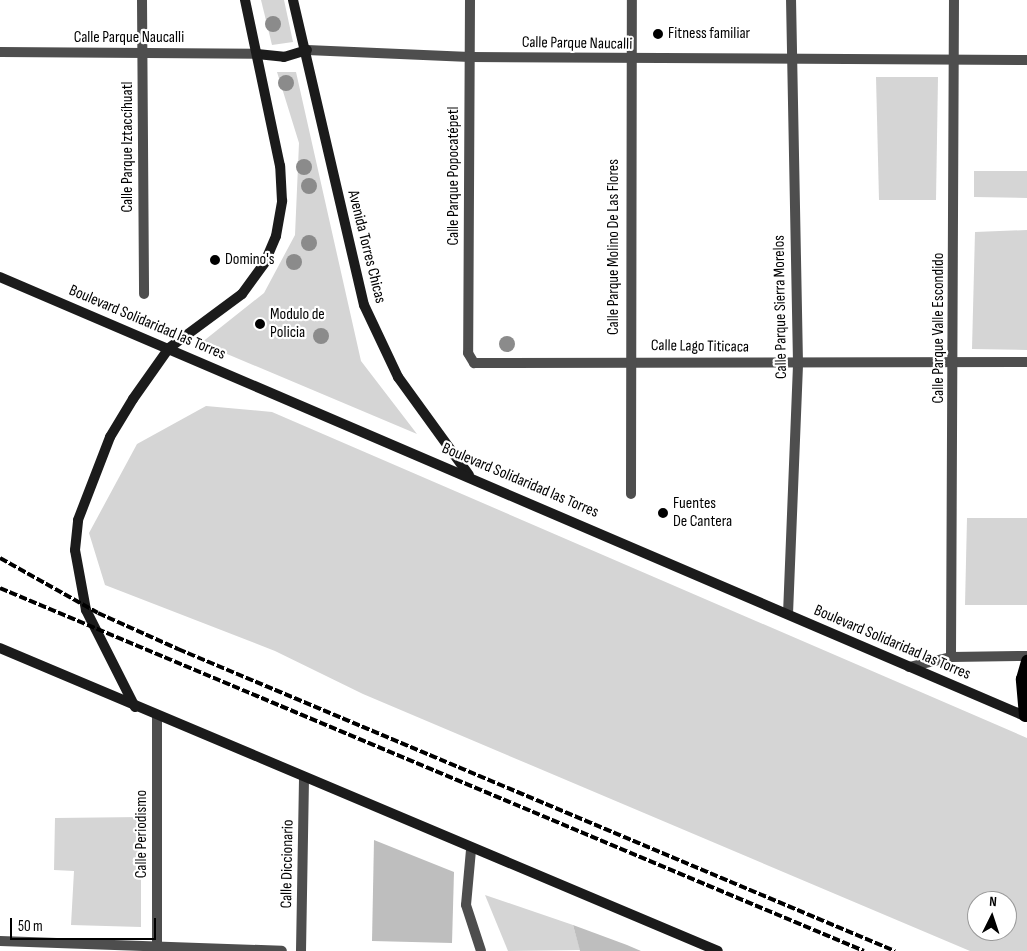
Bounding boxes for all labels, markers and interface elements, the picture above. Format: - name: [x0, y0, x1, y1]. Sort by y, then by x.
- place label: Fitness familiar: [668, 24, 750, 44]
- street label: Calle Parque Naucalli: [74, 28, 184, 48]
- marker: Fitness familiar: [652, 28, 664, 40]
- street label: Calle Parque Naucalli: [522, 33, 632, 55]
- street label: Calle Parque Iztaccíhuatl: [118, 81, 138, 213]
- street label: Calle Parque Popocatépetl: [444, 107, 464, 245]
- street label: Calle Parque Molino De Las Flores: [604, 159, 624, 335]
- street label: Avenida Torres Chicas: [343, 189, 389, 305]
- street label: Calle Parque Sierra Morelos: [770, 235, 792, 379]
- place label: Domino's: [225, 250, 275, 270]
- street label: Calle Parque Valle Escondido: [929, 253, 949, 403]
- marker: Domino's: [209, 254, 221, 266]
- street label: Boulevard Solidaridad las Torres: [66, 281, 228, 365]
- place label: Modulo de Policia: [270, 305, 325, 343]
- marker: Modulo de Policia: [254, 318, 266, 330]
- street label: Calle Lago Titicaca: [651, 337, 749, 357]
- street label: Boulevard Solidaridad las Torres: [439, 439, 601, 523]
- place label: Fuentes De Cantera: [673, 494, 732, 532]
- marker: Fuentes De Cantera: [657, 507, 669, 519]
- street label: Boulevard Solidaridad las Torres: [811, 601, 973, 685]
- street label: Calle Periodismo: [132, 790, 152, 878]
- street label: Calle Diccionario: [278, 819, 298, 909]
- north arrow: [967, 891, 1017, 941]
- text: N: [989, 893, 997, 910]
- scale bar: [12, 908, 159, 940]
- text: 50 m: [18, 917, 43, 936]

